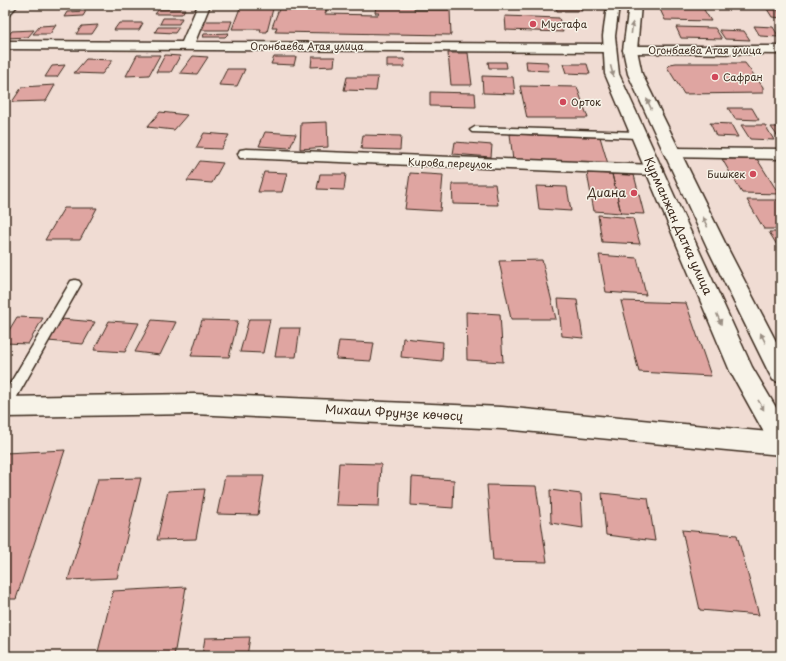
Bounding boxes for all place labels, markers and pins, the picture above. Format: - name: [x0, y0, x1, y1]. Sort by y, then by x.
- place label: Мустафа: [541, 16, 588, 31]
- marker: Мустафа: [528, 19, 538, 29]
- place label: Сафран: [723, 69, 763, 84]
- marker: Сафран: [710, 72, 720, 82]
- place label: Орток: [571, 94, 601, 109]
- marker: Орток: [558, 97, 568, 107]
- place label: Бишкек: [707, 166, 745, 181]
- marker: Бишкек: [748, 169, 758, 179]
- place label: Диана: [587, 183, 626, 201]
- marker: Диана: [629, 188, 639, 198]

